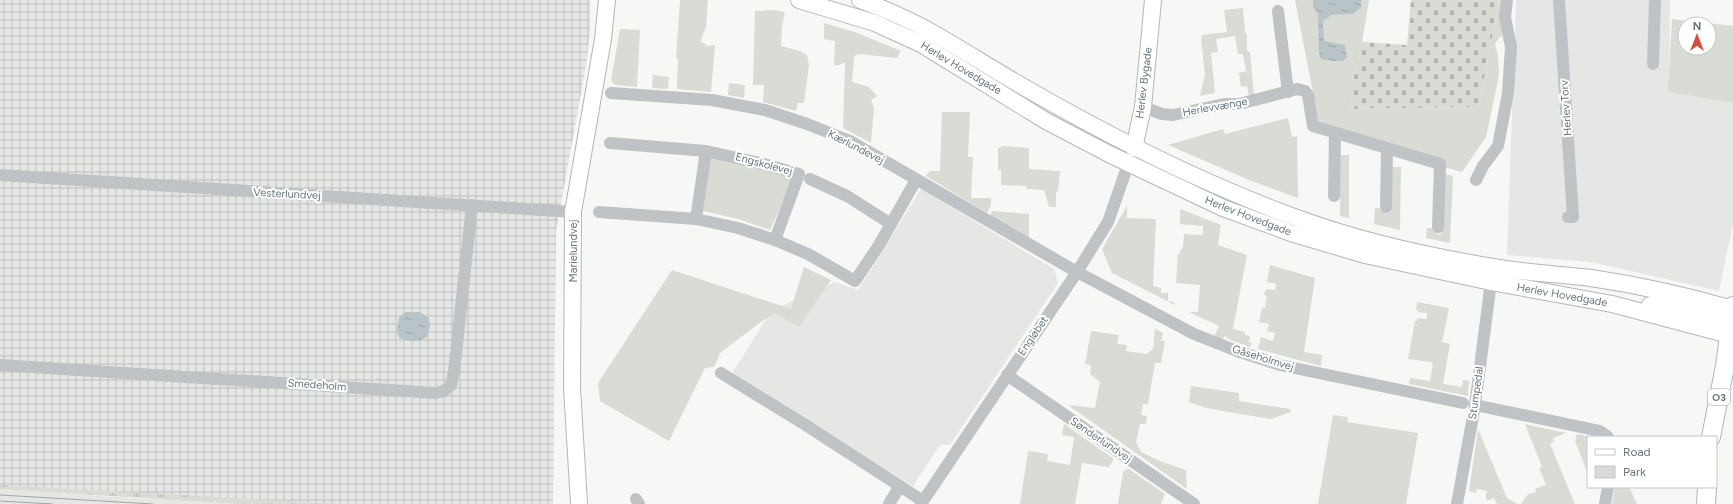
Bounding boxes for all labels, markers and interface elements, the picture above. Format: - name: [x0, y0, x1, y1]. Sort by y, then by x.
- north arrow: [1677, 16, 1717, 56]
- text: N: [1693, 20, 1701, 33]
- street label: Herlev Hovedgade: [918, 39, 1004, 97]
- street label: Herlev Bygade: [1133, 47, 1155, 119]
- street label: Herlev Torv: [1558, 79, 1574, 136]
- street label: Herlevvænge: [1181, 95, 1249, 119]
- street label: Kærlundevej: [826, 127, 886, 167]
- street label: Engskolevej: [734, 150, 794, 178]
- street label: Vesterlundvej: [253, 186, 321, 202]
- street label: Herlev Hovedgade: [1203, 193, 1293, 239]
- street label: Marielundvej: [567, 220, 580, 282]
- street label: Herlev Hovedgade: [1516, 281, 1608, 309]
- street label: Engløbet: [1015, 314, 1051, 358]
- street label: Gåseholmvej: [1231, 342, 1295, 374]
- street label: Stumpedal: [1466, 366, 1486, 420]
- street label: Smedeholm: [287, 376, 347, 394]
- road number: O3: [1708, 389, 1730, 405]
- street label: Sønderlundvej: [1068, 415, 1134, 465]
- legend: [1587, 436, 1717, 488]
- text: Road: [1623, 445, 1651, 459]
- text: Park: [1623, 465, 1646, 479]

